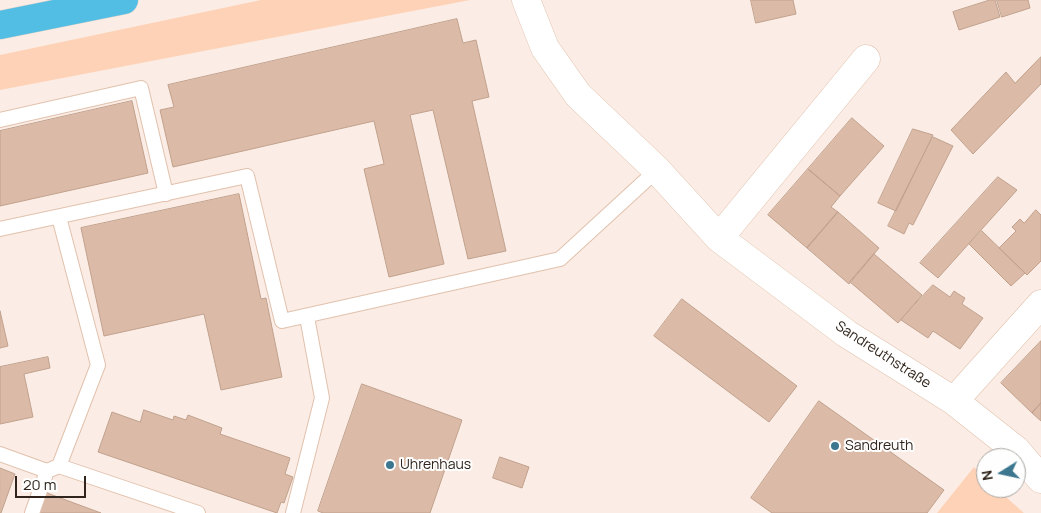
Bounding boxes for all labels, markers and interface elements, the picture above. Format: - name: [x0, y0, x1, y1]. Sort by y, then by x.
- street label: Sandreuthstraße: [832, 318, 934, 392]
- place label: Sandreuth: [845, 438, 913, 454]
- marker: Sandreuth: [829, 440, 841, 452]
- north arrow: [976, 448, 1026, 498]
- place label: Uhrenhaus: [400, 457, 471, 473]
- marker: Uhrenhaus: [384, 459, 396, 471]
- scale bar: [18, 466, 89, 498]
- text: N: [976, 469, 997, 482]
- text: 20 m: [23, 474, 56, 495]

